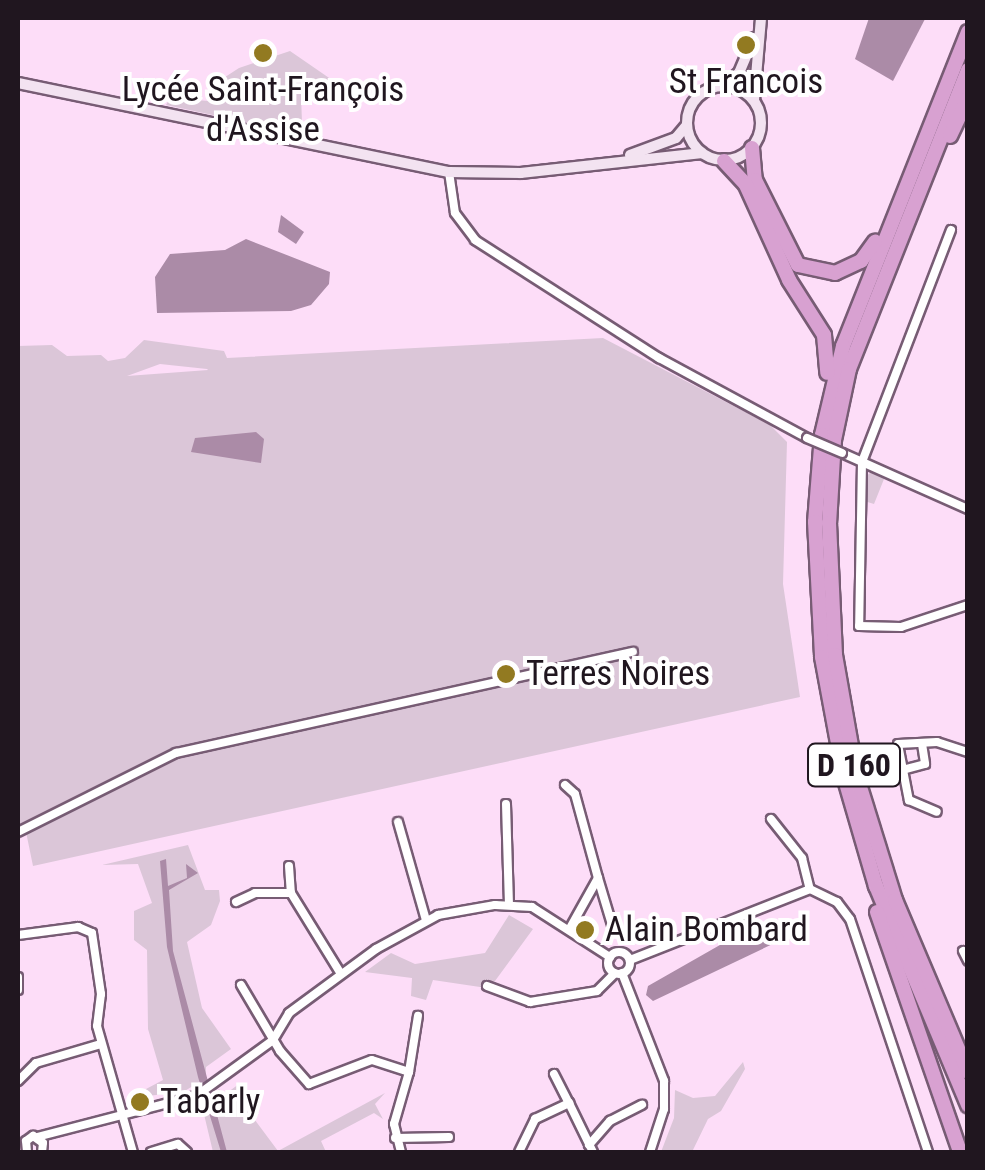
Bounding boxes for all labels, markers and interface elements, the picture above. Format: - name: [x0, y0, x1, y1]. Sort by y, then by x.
- marker: St Francois: [735, 34, 757, 56]
- marker: Lycée Saint-François d'Assise: [252, 42, 274, 64]
- place label: St Francois: [669, 61, 823, 103]
- place label: Lycée Saint-François d'Assise: [122, 69, 404, 151]
- place label: Terres Noires: [526, 653, 710, 695]
- marker: Terres Noires: [495, 663, 517, 685]
- road number: D 160: [806, 738, 902, 792]
- place label: Alain Bombard: [605, 909, 808, 951]
- marker: Alain Bombard: [574, 919, 596, 941]
- place label: Tabarly: [160, 1081, 260, 1123]
- marker: Tabarly: [129, 1091, 151, 1113]

